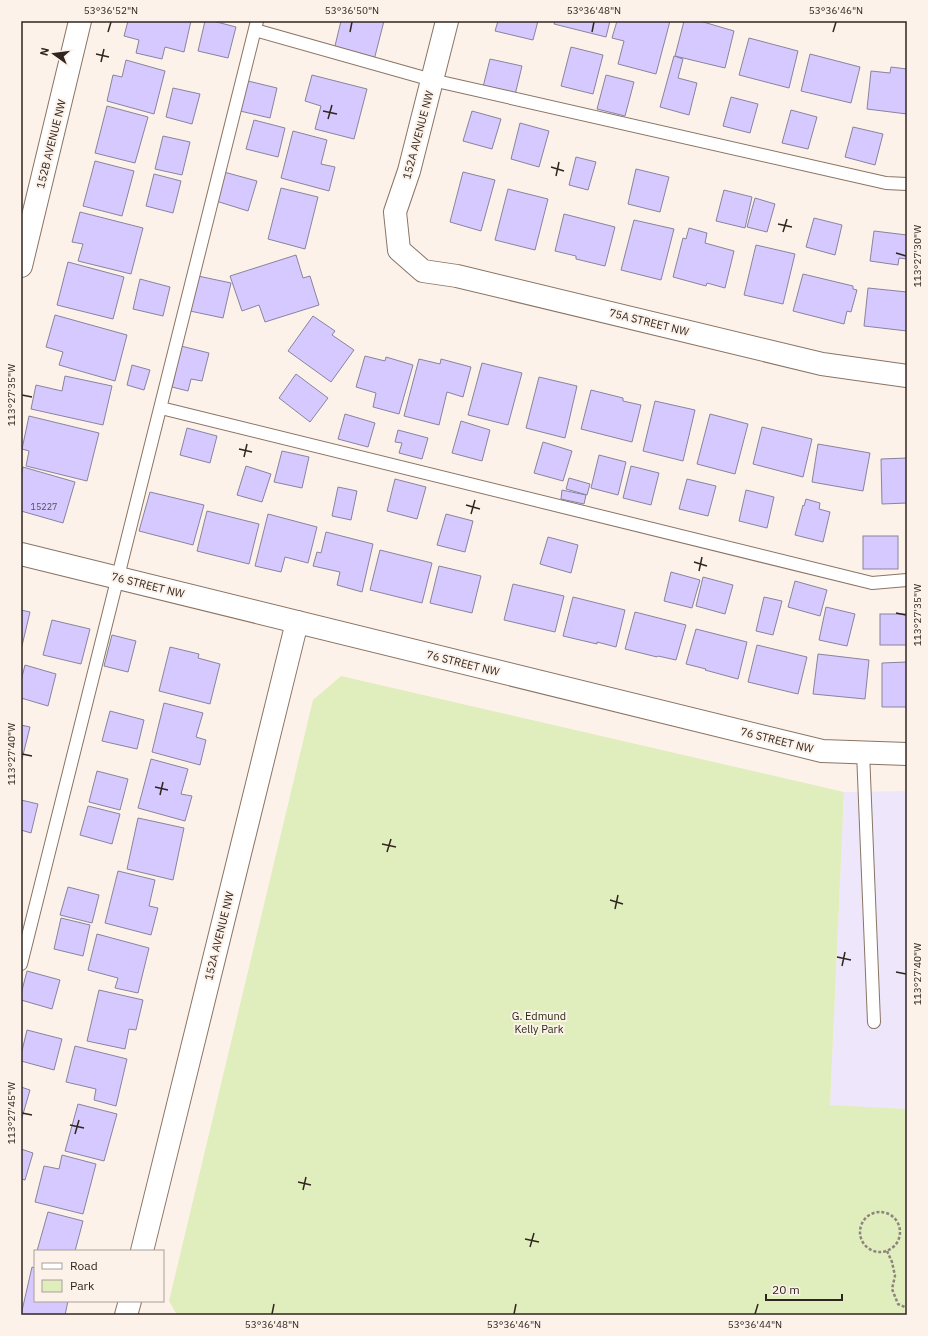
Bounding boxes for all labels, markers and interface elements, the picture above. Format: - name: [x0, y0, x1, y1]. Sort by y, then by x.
- text: 53°36'52"N: [84, 4, 138, 17]
- text: 53°36'50"N: [325, 4, 379, 17]
- text: 53°36'48"N: [567, 4, 621, 17]
- text: 53°36'46"N: [809, 4, 863, 17]
- north arrow: [34, 34, 74, 74]
- text: N: [37, 46, 52, 57]
- street label: 152A AVENUE NW: [399, 89, 437, 181]
- street label: 152B AVENUE NW: [33, 98, 69, 190]
- text: 113°27'30"W: [911, 225, 924, 287]
- street label: 75A STREET NW: [608, 305, 691, 339]
- text: 113°27'35"W: [5, 364, 18, 426]
- house number: 15227: [30, 501, 58, 512]
- street label: 76 STREET NW: [110, 569, 186, 601]
- text: 113°27'35"W: [911, 584, 924, 646]
- street label: 76 STREET NW: [425, 647, 501, 679]
- text: 113°27'40"W: [5, 723, 18, 785]
- street label: 76 STREET NW: [739, 724, 815, 756]
- street label: 152A AVENUE NW: [201, 890, 237, 982]
- text: 113°27'40"W: [911, 943, 924, 1005]
- park label: G. Edmund Kelly Park: [512, 1009, 566, 1036]
- text: 113°27'45"W: [5, 1082, 18, 1144]
- legend: [34, 1250, 164, 1302]
- text: Road: [70, 1258, 98, 1273]
- scale bar: [766, 1276, 842, 1302]
- text: Park: [70, 1278, 95, 1293]
- text: 20 m: [772, 1282, 800, 1297]
- text: 53°36'48"N: [245, 1318, 299, 1331]
- text: 53°36'46"N: [487, 1318, 541, 1331]
- text: 53°36'44"N: [728, 1318, 782, 1331]

